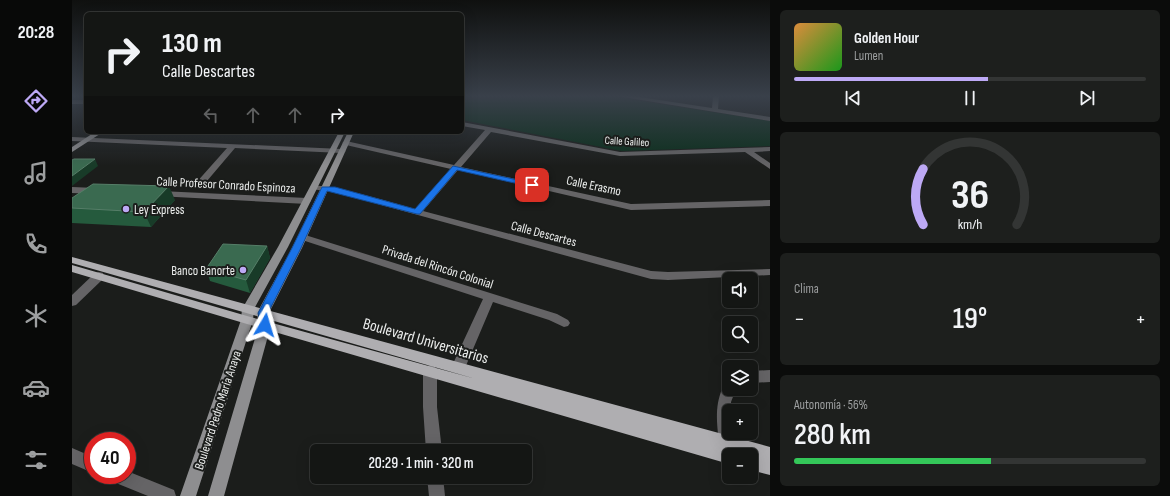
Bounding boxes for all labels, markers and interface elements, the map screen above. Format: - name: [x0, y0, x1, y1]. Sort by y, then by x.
- text: 20:28: [18, 22, 54, 43]
- text: 130 m: [162, 27, 222, 60]
- icon: right: [96, 28, 148, 80]
- text: Golden Hour: [854, 29, 919, 48]
- text: Lumen: [854, 48, 883, 64]
- text: Calle Descartes: [162, 61, 255, 82]
- icon: directions: [22, 87, 50, 115]
- icon: previous: [842, 87, 864, 109]
- icon: pause: [959, 87, 981, 109]
- icon: next: [1076, 87, 1098, 109]
- icon: left: [200, 104, 222, 126]
- icon: ahead: [242, 104, 264, 126]
- icon: ahead: [284, 104, 306, 126]
- icon: right: [326, 104, 348, 126]
- street label: Calle Galileo: [604, 134, 650, 149]
- icon: music: [22, 159, 50, 187]
- pin: [515, 168, 549, 202]
- text: 36: [951, 171, 989, 220]
- street label: Calle Erasmo: [565, 172, 623, 200]
- street label: Calle Profesor Conrado Espinoza: [156, 173, 296, 197]
- icon: arrive: [521, 174, 543, 196]
- place label: Ley Express: [134, 202, 185, 218]
- marker: Ley Express: [121, 204, 131, 214]
- text: km/h: [958, 216, 982, 233]
- street label: Calle Descartes: [509, 218, 579, 250]
- icon: phone: [22, 230, 50, 258]
- street label: Privada del Rincón Colonial: [380, 241, 495, 292]
- place label: Banco Banorte: [171, 263, 235, 279]
- marker: Banco Banorte: [238, 265, 248, 275]
- map controls: [722, 272, 758, 484]
- button: sound: [722, 272, 758, 308]
- text: Clima: [794, 281, 819, 297]
- text: 19°: [953, 301, 987, 337]
- icon: climate: [22, 302, 50, 330]
- position arrow: [244, 304, 286, 346]
- text: −: [794, 306, 805, 333]
- text: +: [1135, 306, 1146, 333]
- street label: Boulevard Universitarios: [361, 314, 491, 369]
- button: search: [722, 316, 758, 352]
- street label: Boulevard Pedro María Anaya: [191, 349, 245, 472]
- button: layers: [722, 360, 758, 396]
- icon: car: [22, 374, 50, 402]
- text: Autonomía · 56%: [794, 397, 868, 413]
- button: +: [722, 404, 758, 440]
- text: 280 km: [794, 417, 871, 453]
- speed limit sign: 40: [84, 432, 136, 484]
- icon: filters: [22, 446, 50, 474]
- button: −: [722, 448, 758, 484]
- text: 20:29 · 1 min · 320 m: [368, 454, 474, 473]

